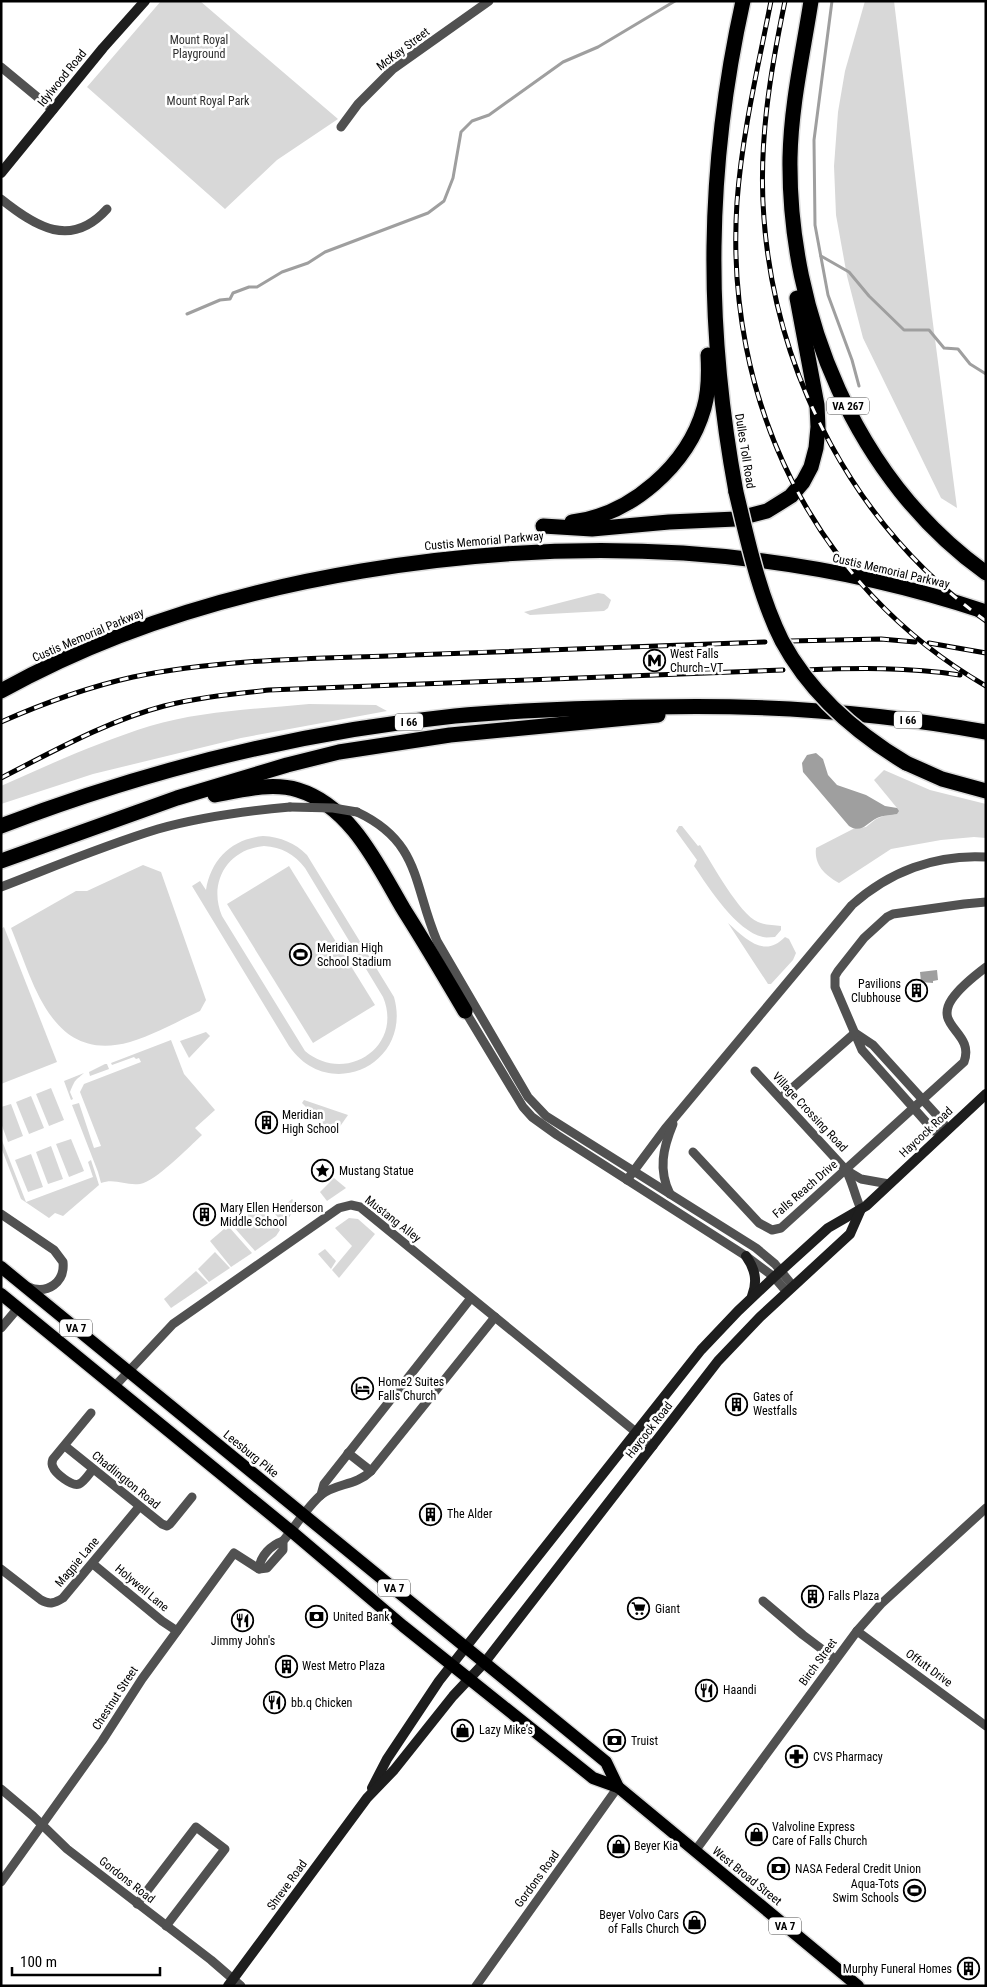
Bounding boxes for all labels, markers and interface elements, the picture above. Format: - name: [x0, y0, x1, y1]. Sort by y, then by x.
- street label: McKay Street: [374, 24, 433, 73]
- park label: Mount Royal Playground: [170, 33, 228, 61]
- street label: Idylwood Road: [35, 47, 89, 109]
- park label: Mount Royal Park: [167, 94, 250, 108]
- road number: VA 267: [827, 398, 869, 414]
- street label: Dulles Toll Road: [732, 412, 758, 490]
- street label: Custis Memorial Parkway: [424, 529, 544, 553]
- street label: Custis Memorial Parkway: [831, 551, 951, 591]
- street label: Custis Memorial Parkway: [30, 605, 146, 665]
- place label: West Falls Church–VT: [670, 647, 723, 675]
- metro station icon: West Falls Church–VT: [642, 649, 666, 673]
- road number: I 66: [894, 712, 922, 728]
- road number: I 66: [395, 714, 423, 730]
- place label: Meridian High School Stadium: [317, 941, 391, 969]
- sports icon: Meridian High School Stadium: [289, 943, 313, 967]
- place label: Pavilions Clubhouse: [851, 977, 901, 1005]
- building icon: Pavilions Clubhouse: [905, 979, 929, 1003]
- street label: Village Crossing Road: [770, 1069, 851, 1155]
- street label: Haycock Road: [897, 1104, 955, 1160]
- place label: Meridian High School: [282, 1108, 339, 1136]
- building icon: Meridian High School: [254, 1110, 278, 1134]
- street label: Falls Reach Drive: [770, 1157, 840, 1221]
- place icon: Mustang Statue: [311, 1159, 335, 1183]
- place label: Mustang Statue: [339, 1164, 414, 1178]
- street label: Mustang Alley: [362, 1193, 424, 1245]
- place label: Mary Ellen Henderson Middle School: [220, 1201, 324, 1229]
- building icon: Mary Ellen Henderson Middle School: [192, 1203, 216, 1227]
- road number: VA 7: [60, 1320, 92, 1336]
- place label: Home2 Suites Falls Church: [378, 1375, 444, 1403]
- hotel icon: Home2 Suites Falls Church: [350, 1377, 374, 1401]
- place label: Gates of Westfalls: [753, 1390, 797, 1418]
- building icon: Gates of Westfalls: [725, 1392, 749, 1416]
- street label: Haycock Road: [623, 1399, 675, 1461]
- street label: Leesburg Pike: [221, 1428, 282, 1481]
- street label: Chadlington Road: [89, 1448, 163, 1512]
- building icon: The Alder: [419, 1502, 443, 1526]
- place label: The Alder: [447, 1507, 493, 1521]
- street label: Magpie Lane: [52, 1534, 102, 1590]
- street label: Holywell Lane: [112, 1561, 172, 1615]
- road number: VA 7: [378, 1580, 410, 1596]
- building icon: Falls Plaza: [800, 1584, 824, 1608]
- place label: Falls Plaza: [828, 1589, 879, 1603]
- supermarket icon: Giant: [627, 1597, 651, 1621]
- place label: Giant: [655, 1602, 680, 1616]
- bank icon: United Bank: [305, 1605, 329, 1629]
- restaurant icon: Jimmy John's: [231, 1608, 255, 1632]
- place label: United Bank: [333, 1610, 390, 1624]
- place label: Jimmy John's: [211, 1634, 275, 1648]
- street label: Birch Street: [796, 1635, 840, 1688]
- street label: Offutt Drive: [903, 1646, 955, 1690]
- building icon: West Metro Plaza: [274, 1654, 298, 1678]
- place label: West Metro Plaza: [302, 1659, 385, 1673]
- street label: Chestnut Street: [89, 1663, 141, 1733]
- restaurant icon: Haandi: [695, 1678, 719, 1702]
- place label: Haandi: [723, 1683, 756, 1697]
- restaurant icon: bb.q Chicken: [263, 1691, 287, 1715]
- place label: bb.q Chicken: [291, 1696, 353, 1710]
- shop icon: Lazy Mike’s: [451, 1718, 475, 1742]
- place label: Lazy Mike’s: [479, 1723, 533, 1737]
- bank icon: Truist: [603, 1729, 627, 1753]
- place label: Truist: [631, 1734, 658, 1748]
- pharmacy icon: CVS Pharmacy: [785, 1745, 809, 1769]
- place label: CVS Pharmacy: [813, 1750, 883, 1764]
- place label: Valvoline Express Care of Falls Church: [772, 1820, 868, 1848]
- shop icon: Valvoline Express Care of Falls Church: [744, 1822, 768, 1846]
- shop icon: Beyer Kia: [606, 1834, 630, 1858]
- place label: Beyer Kia: [634, 1839, 678, 1853]
- street label: West Broad Street: [710, 1844, 785, 1908]
- street label: Gordons Road: [512, 1848, 562, 1910]
- street label: Gordons Road: [96, 1854, 158, 1906]
- street label: Shreve Road: [264, 1857, 310, 1913]
- bank icon: NASA Federal Credit Union: [767, 1857, 791, 1881]
- place label: NASA Federal Credit Union: [795, 1862, 921, 1876]
- place label: Aqua-Tots Swim Schools: [833, 1877, 899, 1905]
- sports icon: Aqua-Tots Swim Schools: [903, 1879, 927, 1903]
- place label: Beyer Volvo Cars of Falls Church: [599, 1908, 679, 1936]
- shop icon: Beyer Volvo Cars of Falls Church: [683, 1910, 707, 1934]
- road number: VA 7: [769, 1918, 801, 1934]
- scale bar: [12, 1944, 160, 1976]
- text: 100 m: [20, 1953, 57, 1971]
- building icon: Murphy Funeral Homes: [956, 1957, 980, 1981]
- place label: Murphy Funeral Homes: [843, 1962, 952, 1976]

